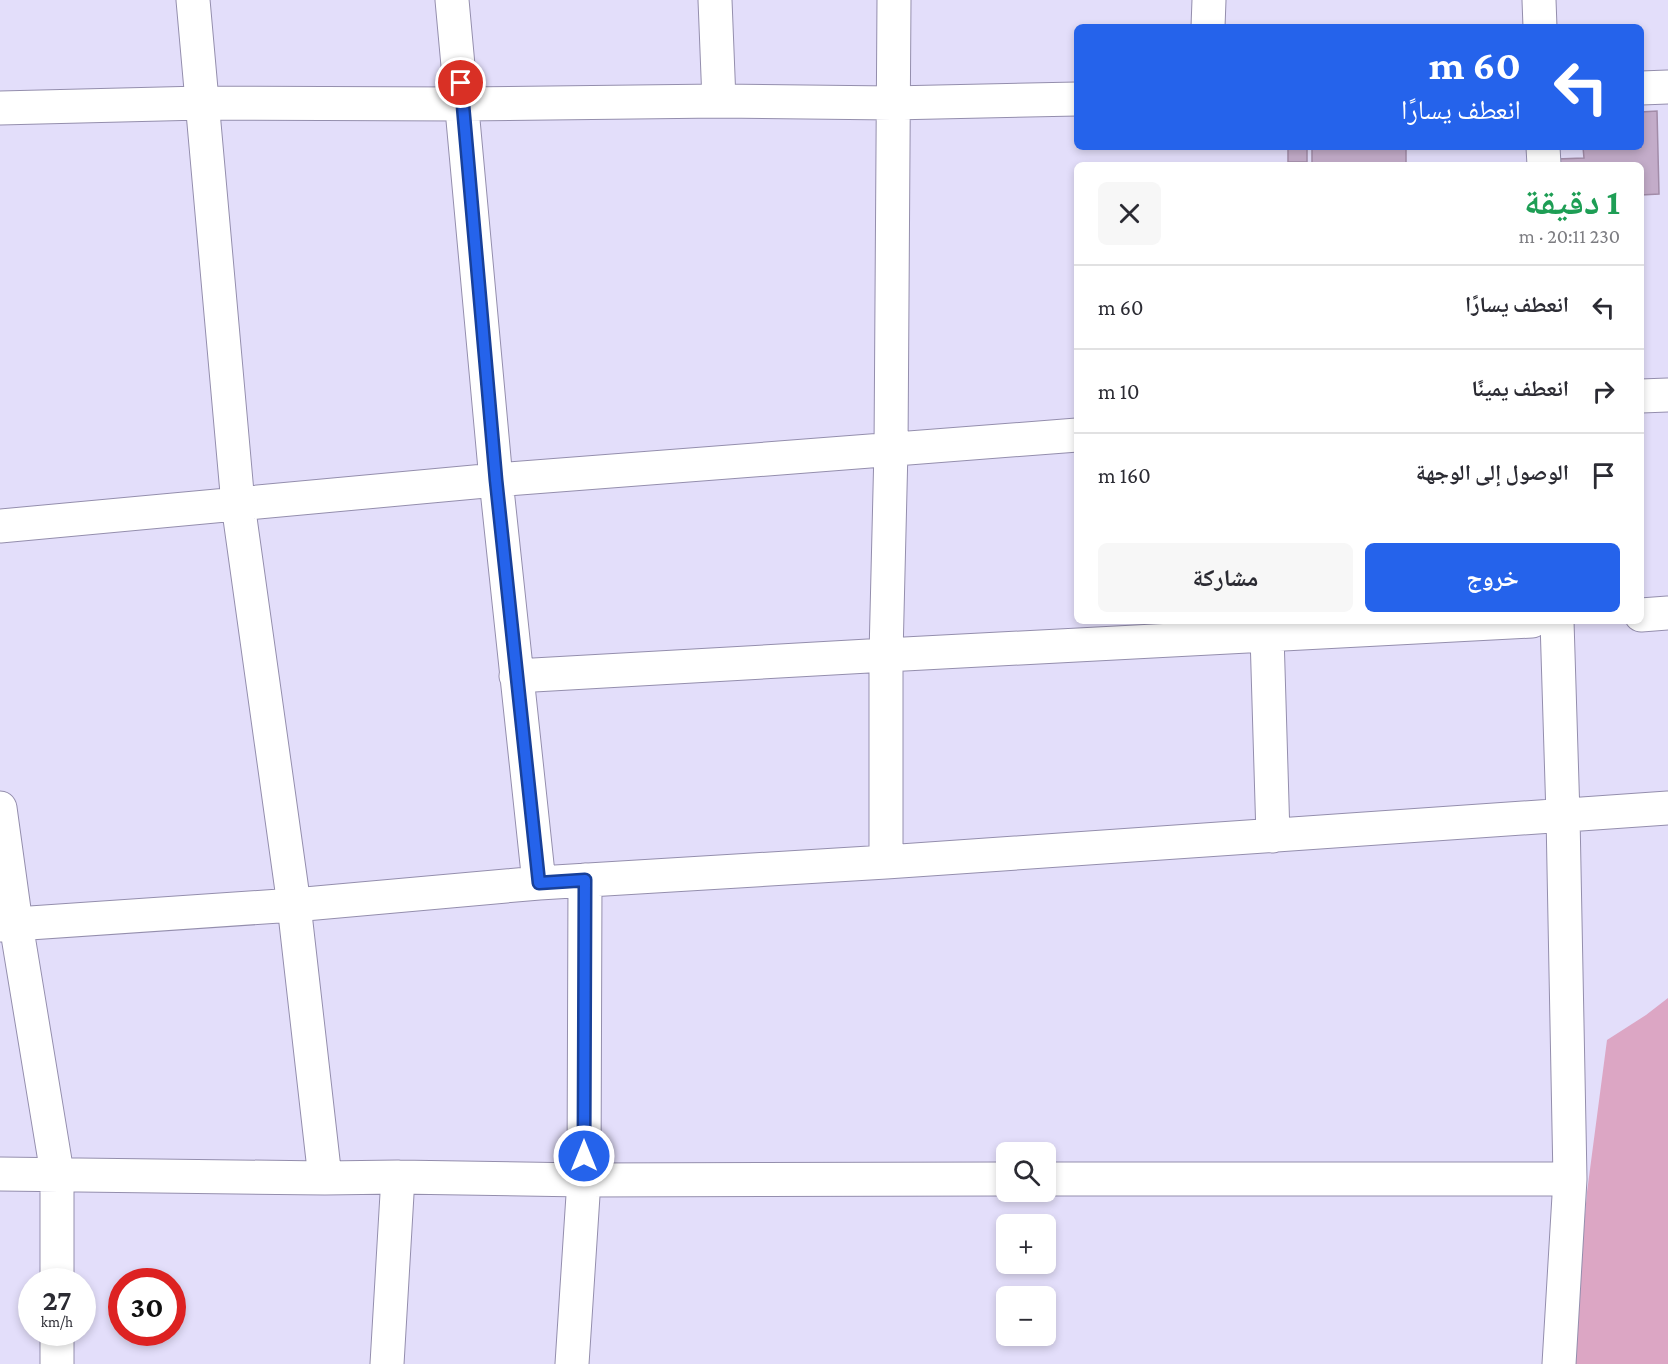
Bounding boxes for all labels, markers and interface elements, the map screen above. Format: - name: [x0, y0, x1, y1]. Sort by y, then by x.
- text: 60 m: [1429, 41, 1521, 88]
- icon: left: [1542, 48, 1620, 126]
- pin: [435, 57, 486, 108]
- icon: arrive: [444, 66, 477, 99]
- text: انعطف يسارًا: [1401, 95, 1521, 125]
- button: close: [1098, 182, 1161, 245]
- text: 1 دقيقة: [1524, 182, 1620, 222]
- text: 230 m · 20:11: [1519, 225, 1620, 247]
- icon: left: [1587, 291, 1620, 324]
- text: انعطف يسارًا: [1465, 292, 1569, 317]
- text: 60 m: [1098, 295, 1143, 320]
- icon: right: [1587, 375, 1620, 408]
- text: انعطف يمينًا: [1471, 376, 1569, 401]
- text: 10 m: [1098, 379, 1140, 404]
- icon: arrive: [1587, 459, 1620, 492]
- text: الوصول إلى الوجهة: [1416, 460, 1569, 485]
- text: 160 m: [1098, 463, 1151, 488]
- button: مشاركة: [1098, 543, 1353, 612]
- button: خروج: [1365, 543, 1620, 612]
- position arrow: [552, 1124, 616, 1188]
- map controls: [996, 1142, 1056, 1346]
- button: search: [996, 1142, 1056, 1202]
- button: +: [996, 1214, 1056, 1274]
- speed limit sign: 30: [108, 1268, 186, 1346]
- text: 27: [42, 1283, 72, 1316]
- button: −: [996, 1286, 1056, 1346]
- text: km/h: [41, 1314, 73, 1330]

